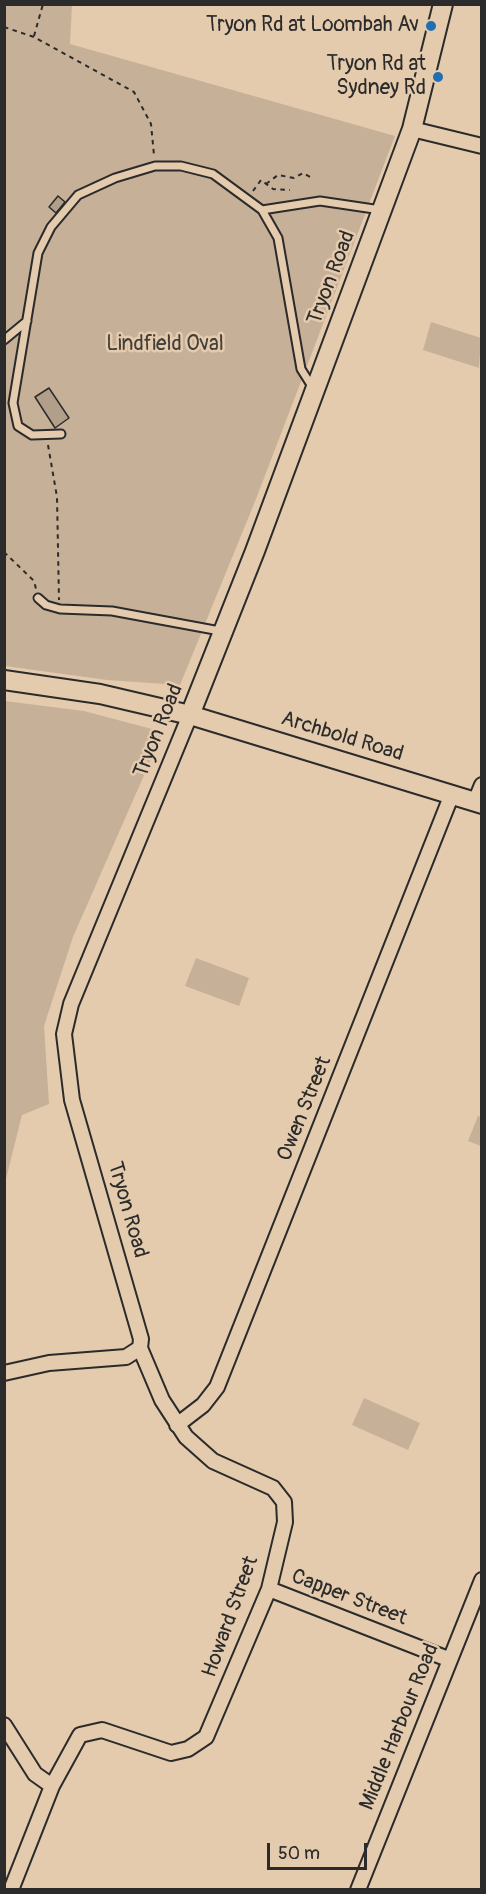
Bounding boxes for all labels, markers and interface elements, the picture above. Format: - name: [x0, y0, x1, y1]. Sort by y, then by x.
- place label: Tryon Rd at Loombah Av: [206, 13, 419, 39]
- marker: Tryon Rd at Loombah Av: [424, 19, 438, 33]
- place label: Tryon Rd at Sydney Rd: [326, 52, 426, 102]
- marker: Tryon Rd at Sydney Rd: [431, 70, 445, 84]
- street label: Tryon Road: [303, 228, 361, 328]
- park label: Lindfield Oval: [106, 332, 224, 358]
- street label: Tryon Road: [129, 681, 189, 781]
- street label: Archbold Road: [278, 706, 406, 768]
- street label: Owen Street: [273, 1053, 337, 1165]
- street label: Tryon Road: [101, 1159, 153, 1261]
- street label: Howard Street: [197, 1553, 265, 1681]
- street label: Capper Street: [288, 1564, 410, 1632]
- street label: Middle Harbour Road: [355, 1640, 445, 1814]
- scale bar: [270, 1831, 370, 1869]
- text: 50 m: [278, 1842, 320, 1865]

